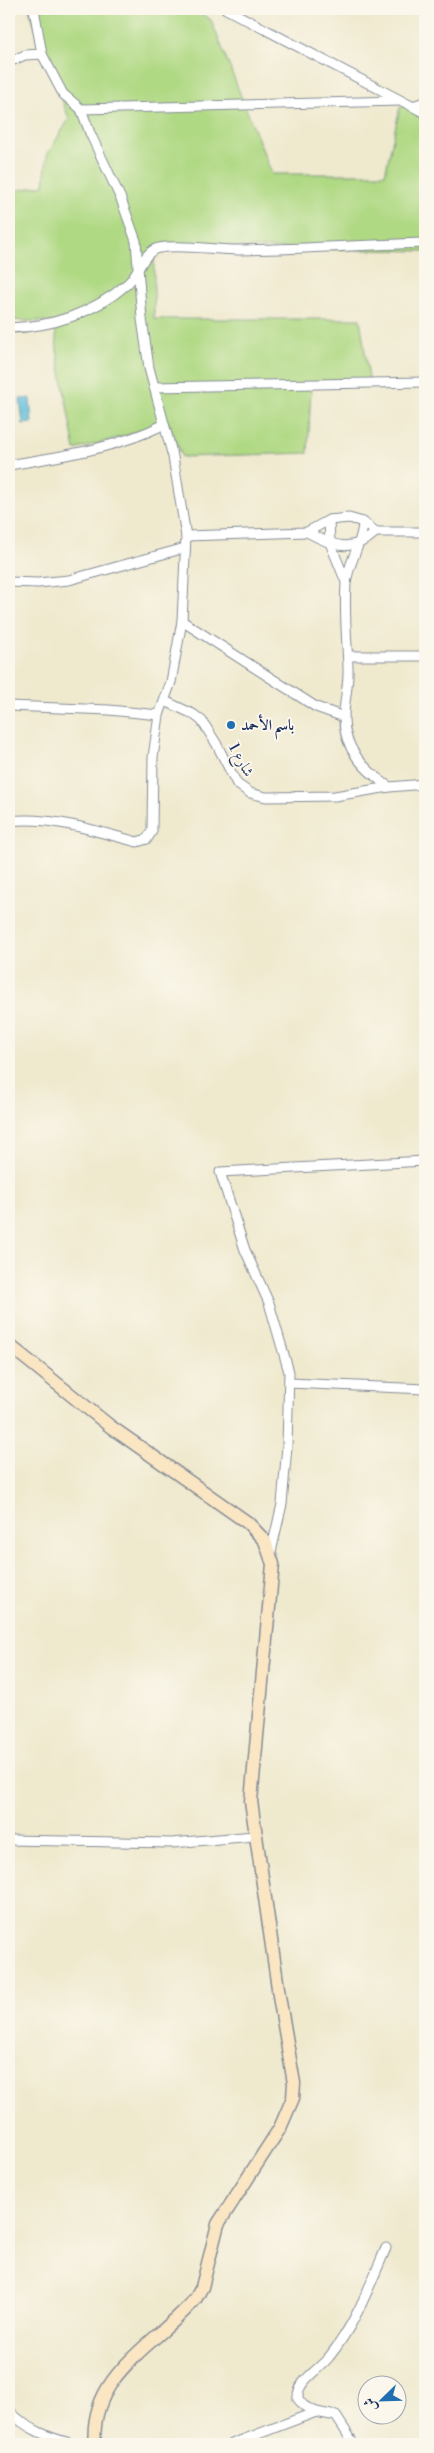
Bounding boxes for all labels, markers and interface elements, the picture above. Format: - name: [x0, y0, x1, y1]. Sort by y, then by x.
- place label: باسم الأحمد: [241, 714, 294, 740]
- marker: باسم الأحمد: [225, 719, 237, 731]
- street label: شارع 1: [221, 740, 258, 782]
- north arrow: [356, 2376, 406, 2426]
- text: ش: [360, 2395, 382, 2415]

